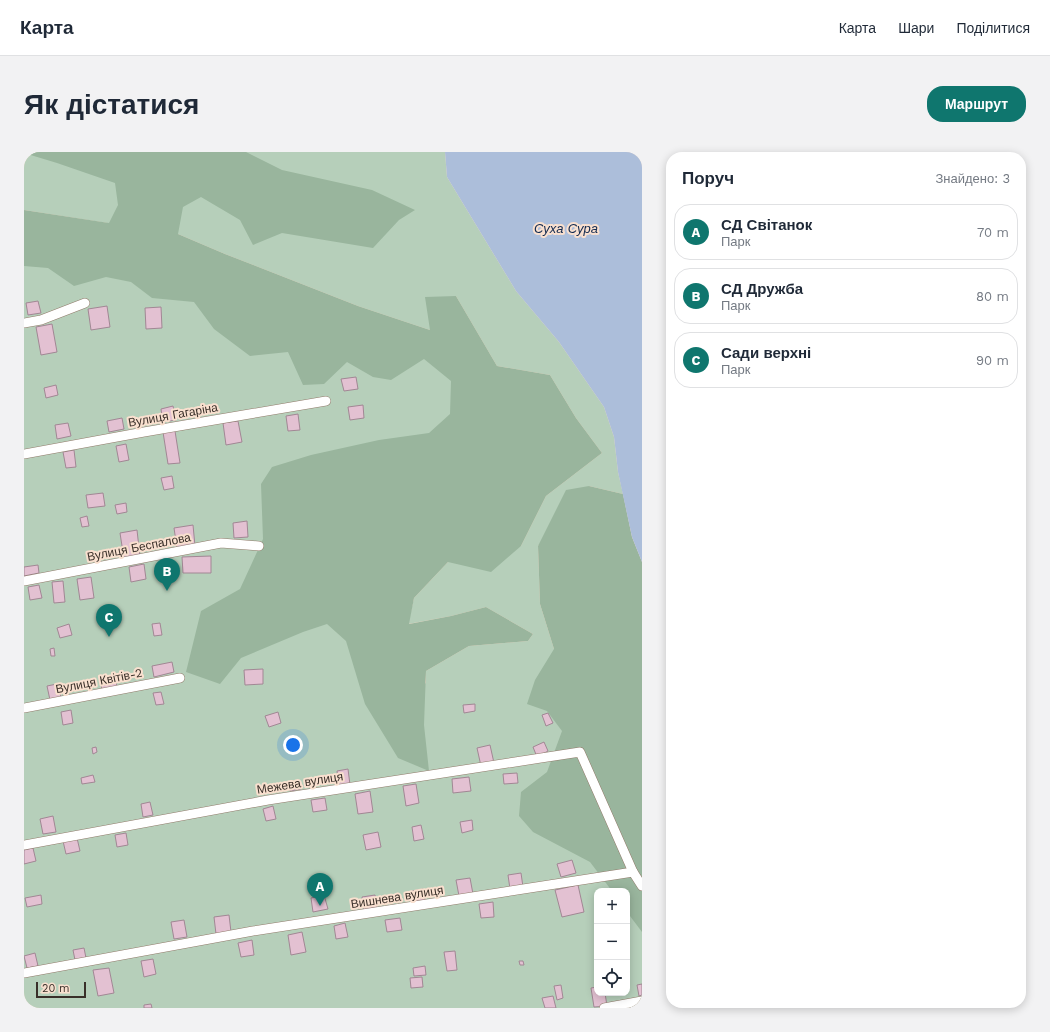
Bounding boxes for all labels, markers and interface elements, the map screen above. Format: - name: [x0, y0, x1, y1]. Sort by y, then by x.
- text: Карта: [20, 16, 74, 39]
- text: Карта: [839, 20, 876, 36]
- text: Шари: [898, 20, 934, 36]
- text: Поділитися: [956, 20, 1030, 36]
- button: Маршрут: [927, 86, 1026, 122]
- text: Як дістатися: [24, 88, 199, 121]
- text: Поруч: [682, 168, 734, 188]
- text: Знайдено: 3: [935, 171, 1010, 186]
- text: СД Світанок: [721, 216, 812, 234]
- water label: Суха Сура: [534, 221, 598, 236]
- text: A: [692, 225, 700, 240]
- text: 70 m: [977, 225, 1009, 240]
- text: Парк: [721, 234, 751, 249]
- text: СД Дружба: [721, 280, 803, 298]
- text: B: [692, 289, 700, 304]
- text: 80 m: [976, 289, 1009, 304]
- text: Парк: [721, 298, 751, 313]
- text: Сади верхні: [721, 344, 811, 362]
- text: C: [692, 353, 700, 368]
- text: 90 m: [976, 353, 1009, 368]
- text: Парк: [721, 362, 751, 377]
- street label: Вулиця Гагаріна: [127, 400, 219, 430]
- street label: Вулиця Беспалова: [86, 530, 192, 564]
- pin: B: [154, 558, 180, 591]
- pin: C: [96, 604, 122, 637]
- street label: Вулиця Квітів-2: [54, 666, 144, 696]
- your location: [283, 735, 303, 755]
- street label: Межева вулиця: [256, 769, 344, 797]
- pin: A: [307, 873, 333, 906]
- street label: Вишнева вулиця: [350, 883, 444, 911]
- map controls: [594, 888, 630, 996]
- button: +: [594, 888, 630, 924]
- button: −: [594, 924, 630, 960]
- button: locate: [594, 960, 630, 996]
- scale bar: [36, 980, 86, 999]
- text: 20 m: [42, 982, 70, 995]

